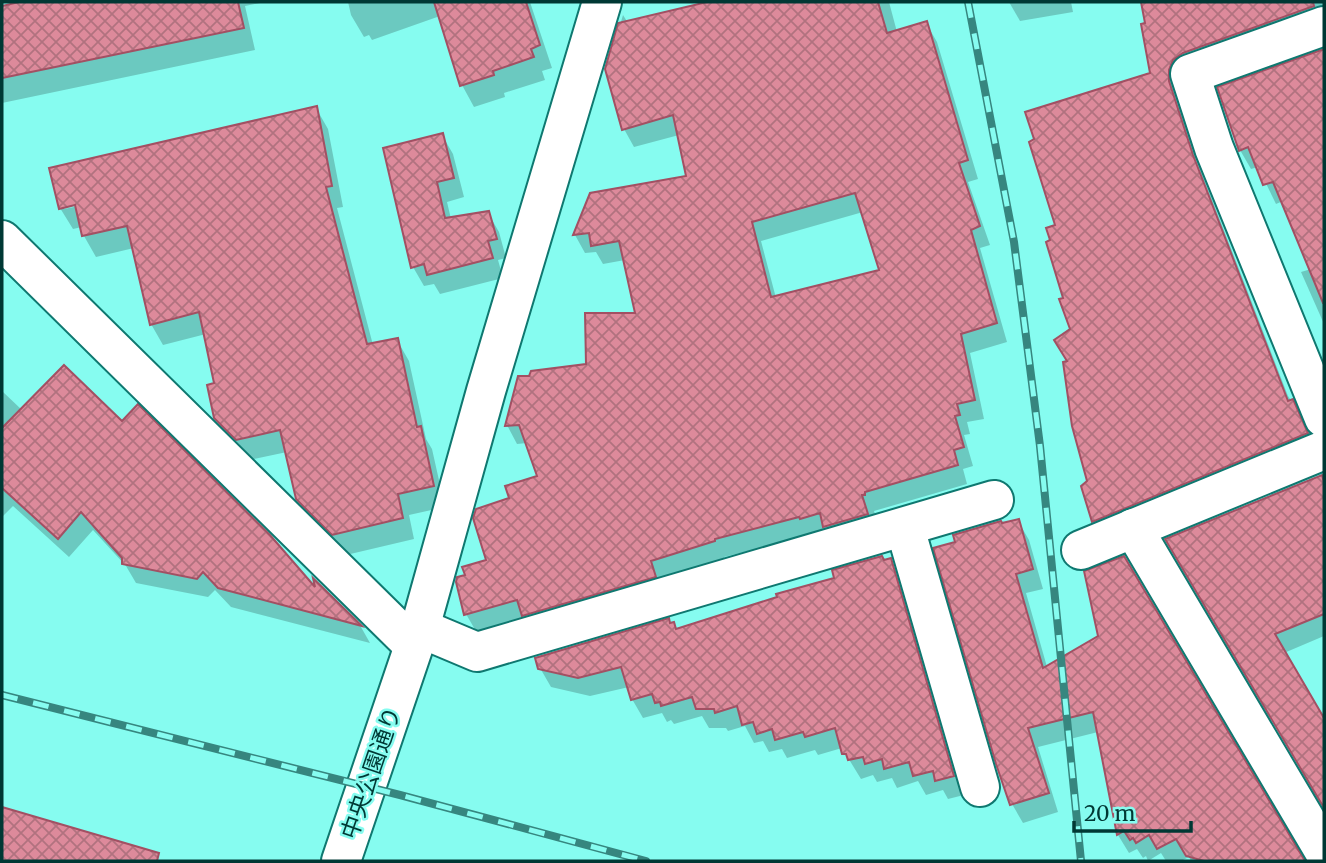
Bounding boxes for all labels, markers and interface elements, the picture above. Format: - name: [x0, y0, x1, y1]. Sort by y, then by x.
- street label: 中央公園通り: [334, 703, 407, 843]
- scale bar: [1074, 790, 1191, 834]
- text: 20 m: [1084, 800, 1136, 827]

